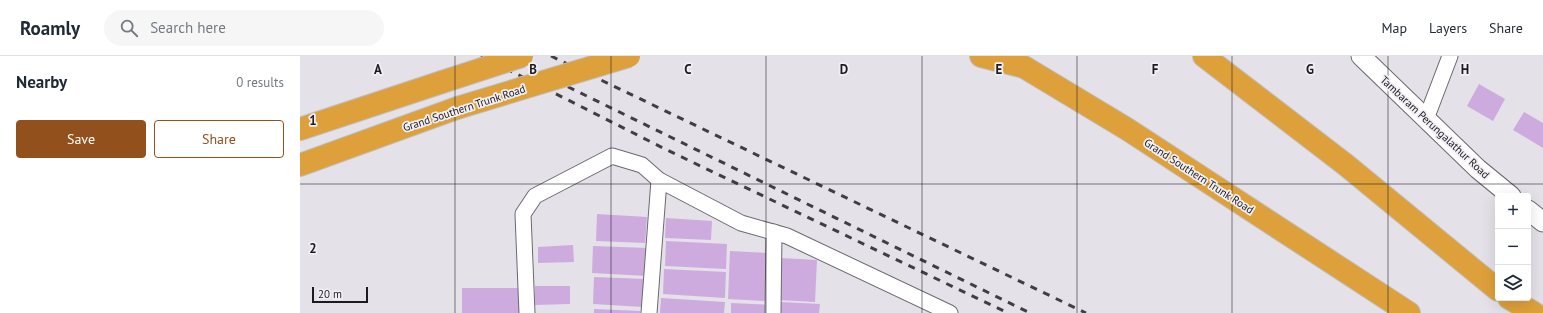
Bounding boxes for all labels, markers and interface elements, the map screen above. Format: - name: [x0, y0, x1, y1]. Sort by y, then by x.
- search box: [104, 10, 384, 46]
- text: Roamly: [20, 16, 80, 40]
- icon: search: [118, 17, 140, 39]
- text: Search here: [150, 18, 226, 37]
- text: Map: [1381, 19, 1407, 37]
- text: Layers: [1429, 19, 1467, 37]
- text: Share: [1489, 19, 1523, 37]
- text: A: [374, 61, 382, 78]
- text: B: [529, 61, 537, 78]
- text: C: [684, 61, 692, 78]
- text: D: [840, 61, 848, 78]
- text: E: [996, 61, 1003, 78]
- text: F: [1152, 61, 1159, 78]
- text: G: [1306, 61, 1314, 78]
- text: H: [1461, 61, 1469, 78]
- text: Nearby: [16, 71, 67, 93]
- street label: Tambaram Perungalathur Road: [1377, 73, 1493, 181]
- text: 0 results: [236, 74, 284, 91]
- street label: Grand Southern Trunk Road: [401, 82, 527, 134]
- text: 1: [309, 112, 317, 129]
- button: Save: [16, 120, 146, 158]
- button: Share: [154, 120, 284, 158]
- street label: Grand Southern Trunk Road: [1142, 135, 1257, 217]
- map controls: [1495, 193, 1531, 301]
- button: +: [1495, 193, 1531, 229]
- button: −: [1495, 229, 1531, 265]
- text: 2: [309, 240, 317, 257]
- button: layers: [1495, 265, 1531, 301]
- scale bar: [312, 285, 368, 304]
- text: 20 m: [318, 287, 342, 301]

